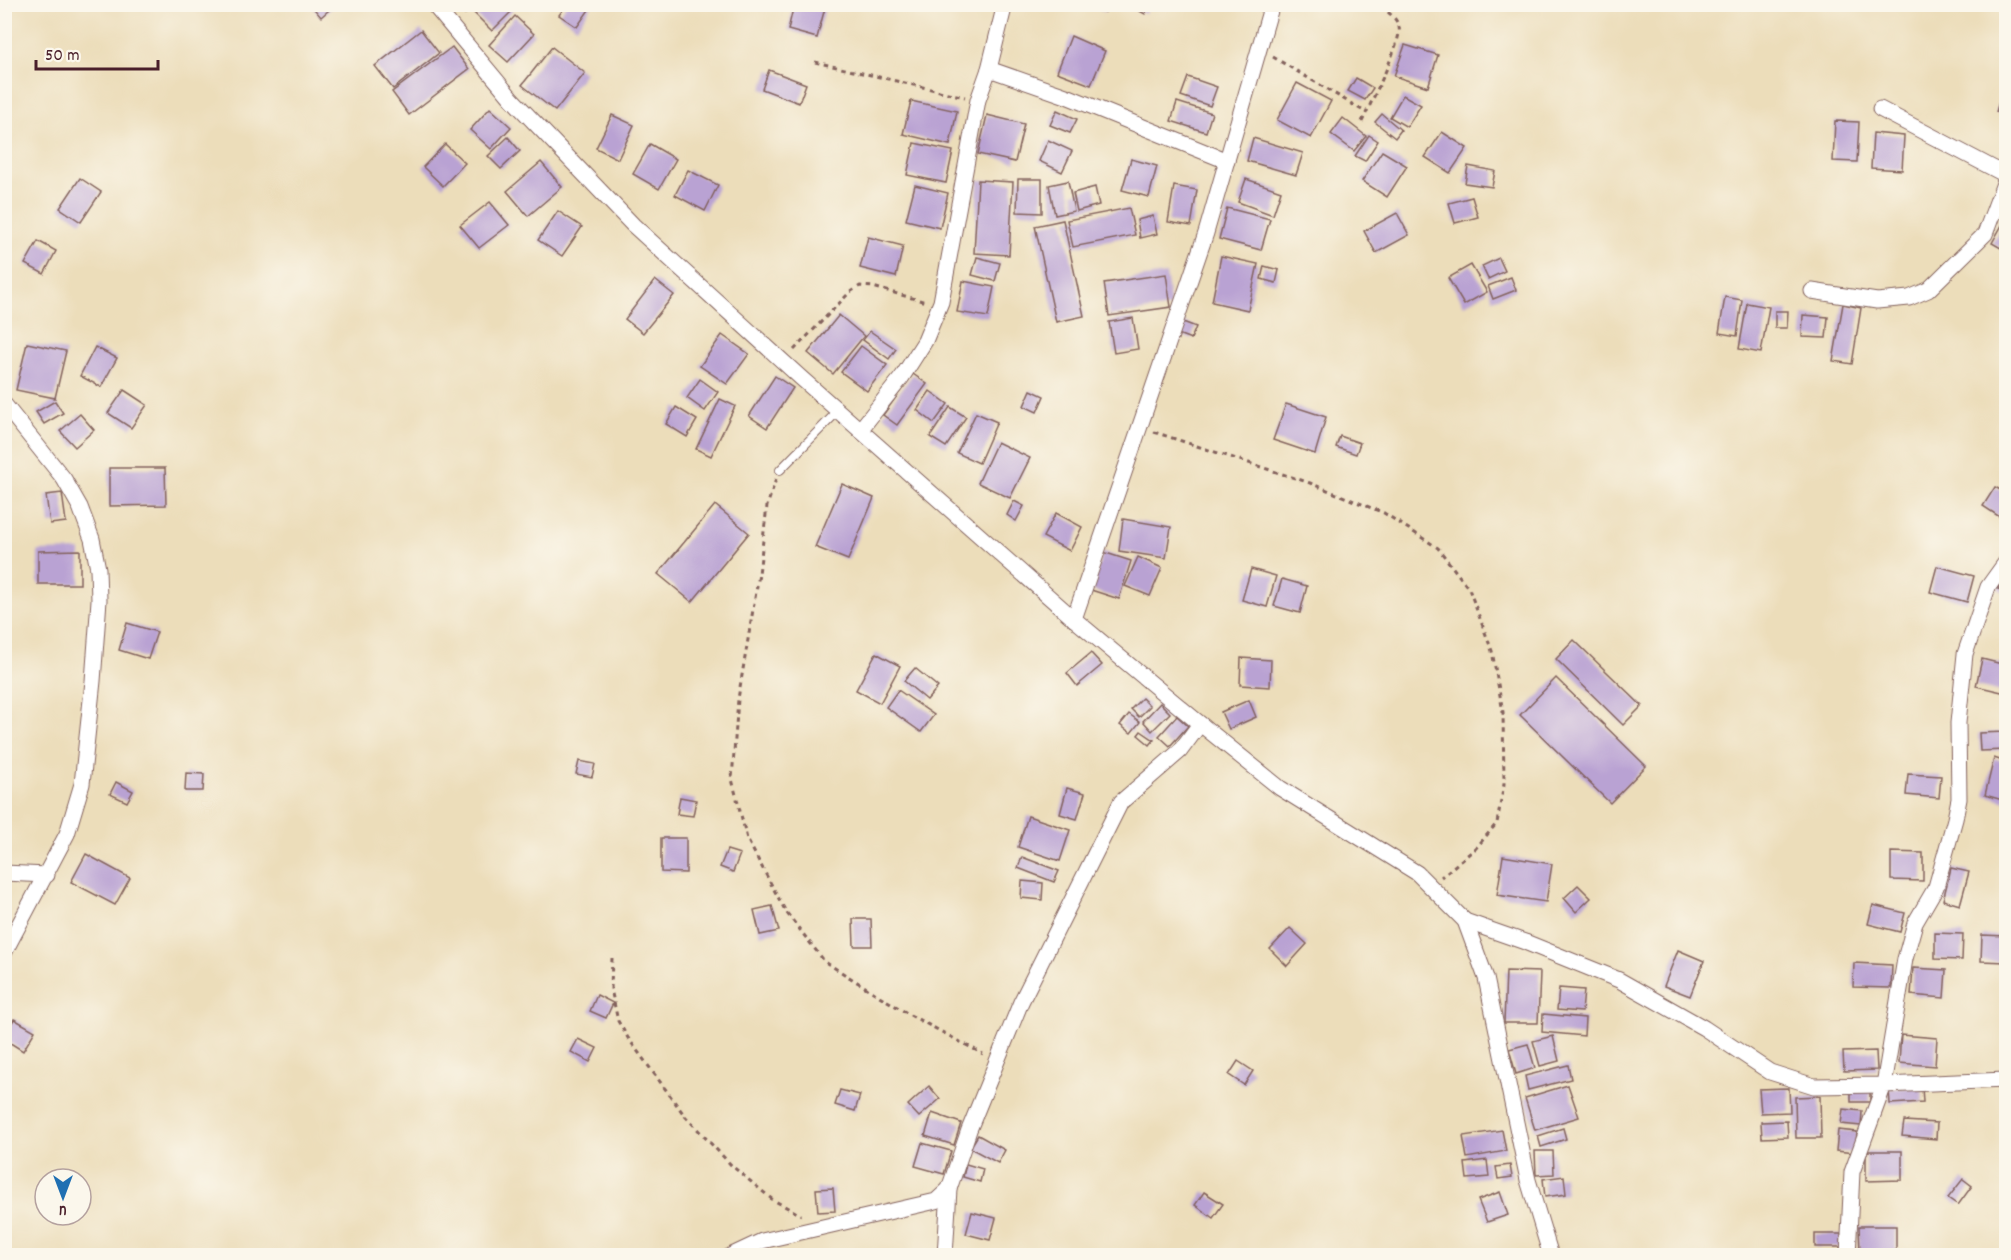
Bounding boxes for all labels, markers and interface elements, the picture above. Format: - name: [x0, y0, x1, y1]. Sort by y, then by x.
- scale bar: [36, 33, 158, 71]
- text: 50 m: [45, 44, 80, 69]
- north arrow: [33, 1167, 93, 1227]
- text: U: [59, 1198, 67, 1221]

